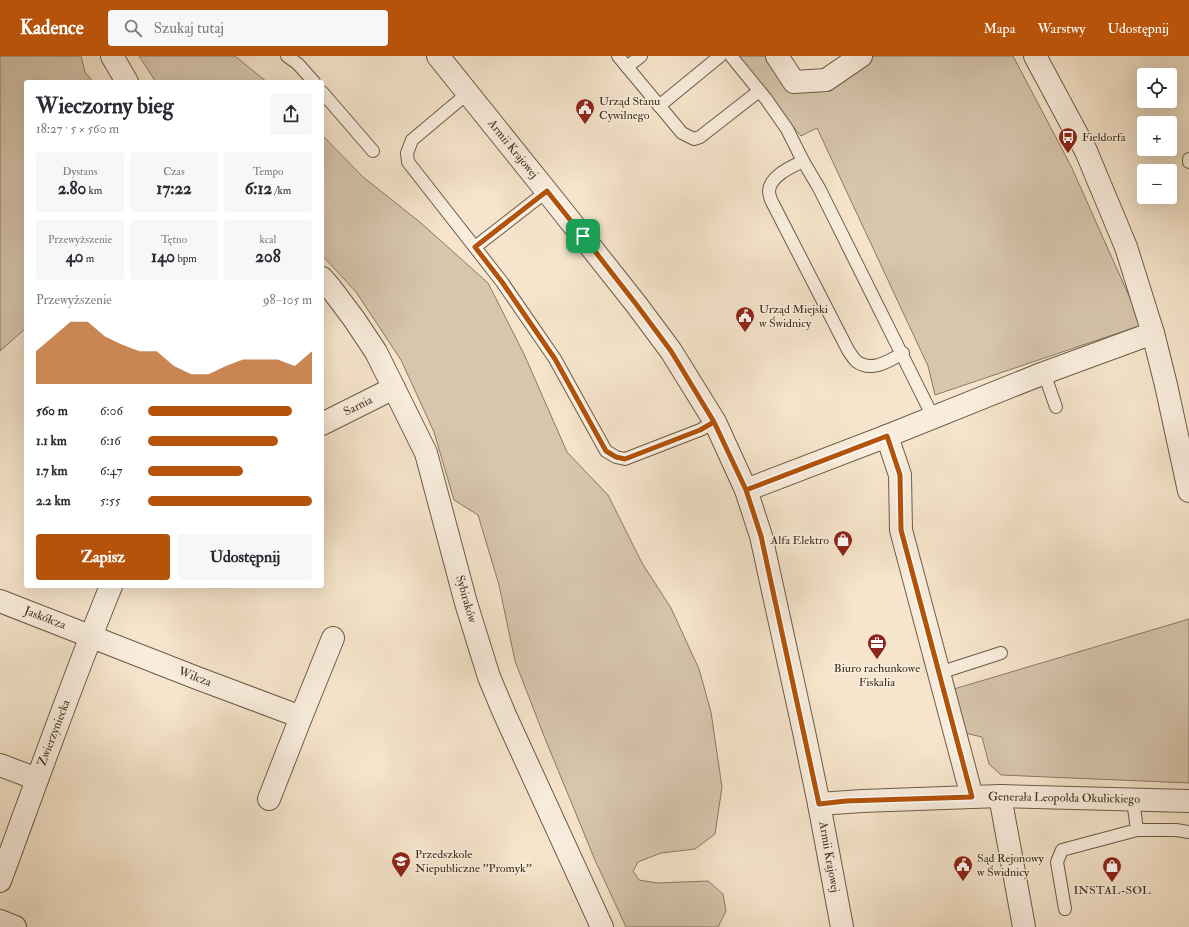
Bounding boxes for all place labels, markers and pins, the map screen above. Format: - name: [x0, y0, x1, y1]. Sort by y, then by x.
- place label: Urząd Stanu Cywilnego: [599, 94, 660, 123]
- public building icon: Urząd Stanu Cywilnego: [574, 97, 596, 125]
- bus stop icon: Fieldorfa: [1057, 126, 1079, 154]
- place label: Fieldorfa: [1082, 130, 1127, 145]
- pin: [566, 219, 600, 253]
- place label: Urząd Miejski w Świdnicy: [759, 302, 828, 331]
- public building icon: Urząd Miejski w Świdnicy: [734, 305, 756, 333]
- shop icon: Alfa Elektro: [832, 529, 854, 557]
- place label: Alfa Elektro: [770, 533, 829, 548]
- office icon: Biuro rachunkowe Fiskalia: [866, 632, 888, 660]
- place label: Biuro rachunkowe Fiskalia: [834, 661, 920, 690]
- place label: Przedszkole Niepubliczne ''Promyk'': [415, 847, 532, 876]
- school or university icon: Przedszkole Niepubliczne ''Promyk'': [390, 850, 412, 878]
- place label: Sąd Rejonowy w Świdnicy: [977, 851, 1044, 880]
- public building icon: Sąd Rejonowy w Świdnicy: [952, 854, 974, 882]
- shop icon: INSTAL-SOL: [1101, 855, 1123, 883]
- place label: INSTAL-SOL: [1073, 883, 1151, 898]

